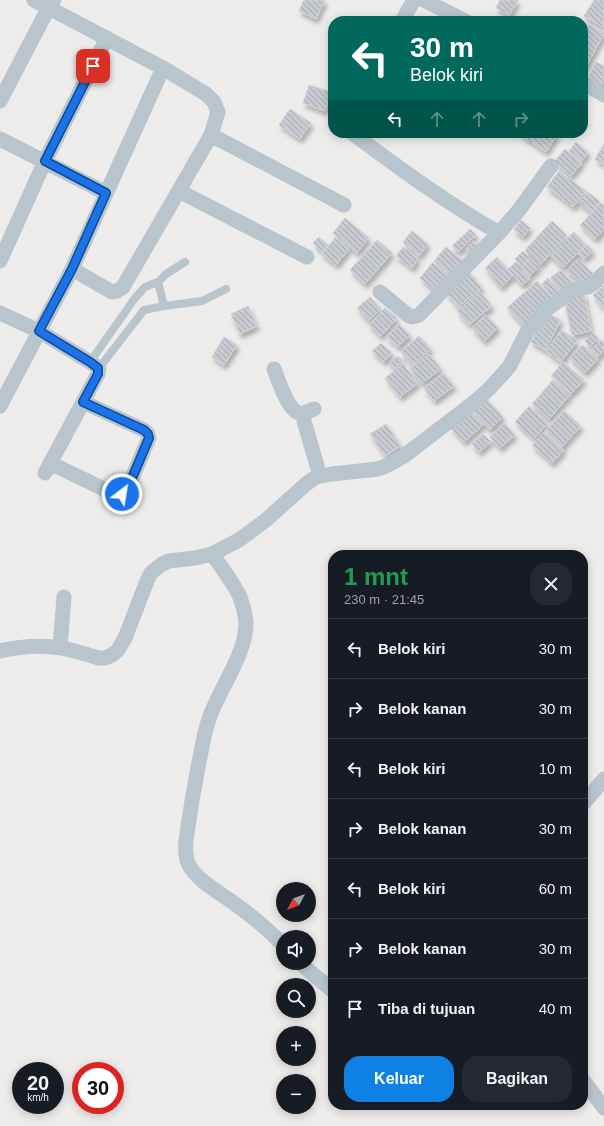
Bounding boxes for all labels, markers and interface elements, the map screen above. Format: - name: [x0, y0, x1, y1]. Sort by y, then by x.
- icon: left: [344, 32, 396, 84]
- text: 30 m: [410, 32, 474, 63]
- pin: [76, 49, 110, 83]
- icon: arrive: [82, 55, 104, 77]
- text: Belok kiri: [410, 65, 483, 85]
- icon: left: [384, 108, 406, 130]
- icon: ahead: [426, 108, 448, 130]
- icon: ahead: [468, 108, 490, 130]
- icon: right: [510, 108, 532, 130]
- position arrow: [101, 473, 143, 515]
- text: 1 mnt: [344, 563, 408, 590]
- button: close: [530, 563, 572, 605]
- text: 230 m · 21:45: [344, 592, 424, 607]
- icon: left: [344, 638, 366, 660]
- text: Belok kiri: [378, 640, 446, 657]
- text: 30 m: [539, 640, 572, 657]
- icon: right: [344, 698, 366, 720]
- text: Belok kanan: [378, 700, 466, 717]
- text: 30 m: [539, 700, 572, 717]
- icon: left: [344, 758, 366, 780]
- text: Belok kiri: [378, 760, 446, 777]
- text: 10 m: [539, 760, 572, 777]
- icon: right: [344, 818, 366, 840]
- text: Belok kanan: [378, 820, 466, 837]
- text: 30 m: [539, 820, 572, 837]
- icon: left: [344, 878, 366, 900]
- text: Belok kiri: [378, 880, 446, 897]
- text: 60 m: [539, 880, 572, 897]
- north arrow: [276, 882, 316, 922]
- map controls: [276, 882, 316, 1114]
- button: sound: [276, 930, 316, 970]
- icon: right: [344, 938, 366, 960]
- text: Belok kanan: [378, 940, 466, 957]
- text: 30 m: [539, 940, 572, 957]
- button: search: [276, 978, 316, 1018]
- icon: arrive: [344, 998, 366, 1020]
- text: Tiba di tujuan: [378, 1000, 475, 1017]
- text: 40 m: [539, 1000, 572, 1017]
- button: +: [276, 1026, 316, 1066]
- button: Keluar: [344, 1056, 454, 1102]
- button: Bagikan: [462, 1056, 572, 1102]
- speed limit sign: 30: [72, 1062, 124, 1114]
- text: 20: [27, 1072, 49, 1094]
- button: −: [276, 1074, 316, 1114]
- text: km/h: [27, 1092, 49, 1103]

